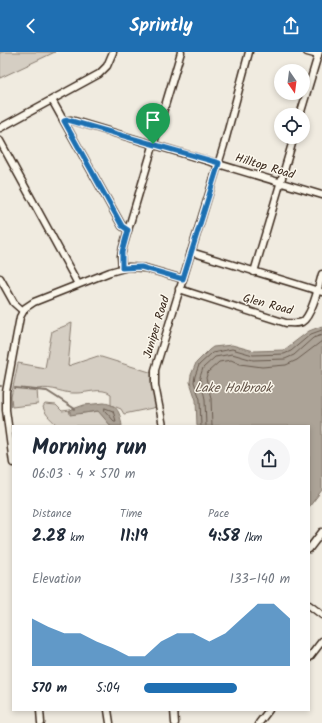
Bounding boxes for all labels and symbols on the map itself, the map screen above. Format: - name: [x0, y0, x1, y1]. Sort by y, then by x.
- north arrow: [274, 64, 310, 100]
- pin: [136, 103, 170, 144]
- street label: Hilltop Road: [233, 148, 298, 185]
- street label: Glen Road: [241, 289, 296, 321]
- street label: Juniper Road: [138, 293, 175, 361]
- water label: Lake Holbrook: [194, 378, 273, 399]

